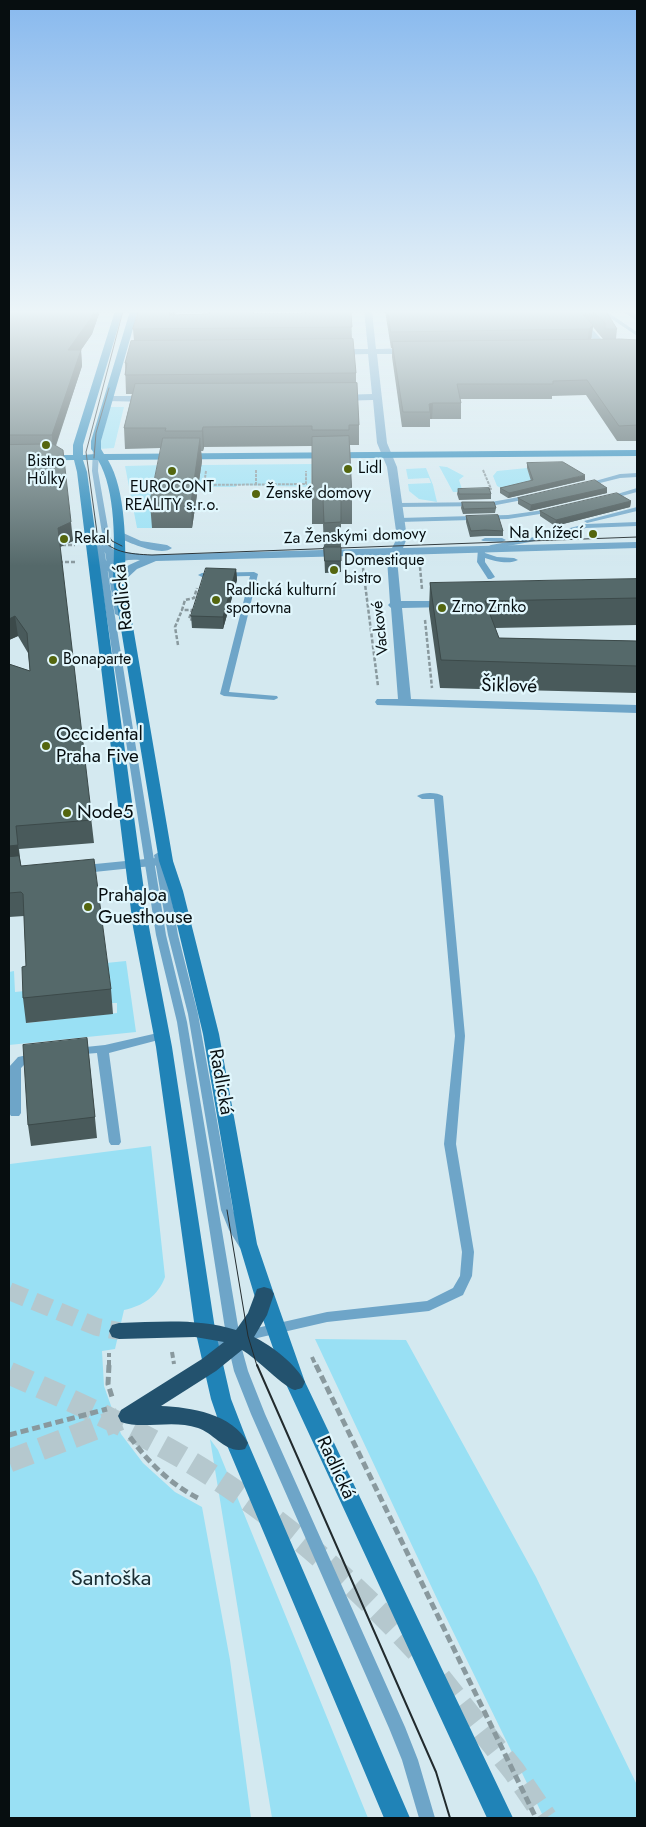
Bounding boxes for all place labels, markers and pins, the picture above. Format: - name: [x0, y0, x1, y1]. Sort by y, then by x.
- marker: Bistro Hůlky: [40, 439, 52, 451]
- place label: Bistro Hůlky: [27, 452, 65, 490]
- place label: Lidl: [358, 459, 382, 479]
- marker: Lidl: [342, 463, 354, 475]
- marker: EUROCONT REALITY s.r.o.: [166, 465, 178, 477]
- place label: EUROCONT REALITY s.r.o.: [125, 478, 219, 516]
- place label: Ženské domovy: [266, 484, 371, 504]
- marker: Ženské domovy: [250, 488, 262, 500]
- place label: Na Knížecí: [509, 524, 583, 544]
- marker: Na Knížecí: [587, 528, 599, 540]
- place label: Rekal: [74, 529, 110, 549]
- marker: Rekal: [58, 533, 70, 545]
- place label: Domestique bistro: [344, 551, 425, 589]
- marker: Domestique bistro: [328, 564, 340, 576]
- place label: Radlická kulturní sportovna: [226, 581, 336, 619]
- marker: Radlická kulturní sportovna: [210, 594, 222, 606]
- place label: Zrno Zrnko: [452, 598, 526, 618]
- marker: Zrno Zrnko: [436, 602, 448, 614]
- place label: Bonaparte: [63, 650, 131, 670]
- marker: Bonaparte: [47, 654, 59, 666]
- place label: Occidental Praha Five: [56, 724, 143, 768]
- marker: Occidental Praha Five: [40, 740, 52, 752]
- place label: Node5: [77, 802, 133, 824]
- marker: Node5: [61, 807, 73, 819]
- place label: PrahaJoa Guesthouse: [98, 885, 192, 929]
- marker: PrahaJoa Guesthouse: [82, 901, 94, 913]

